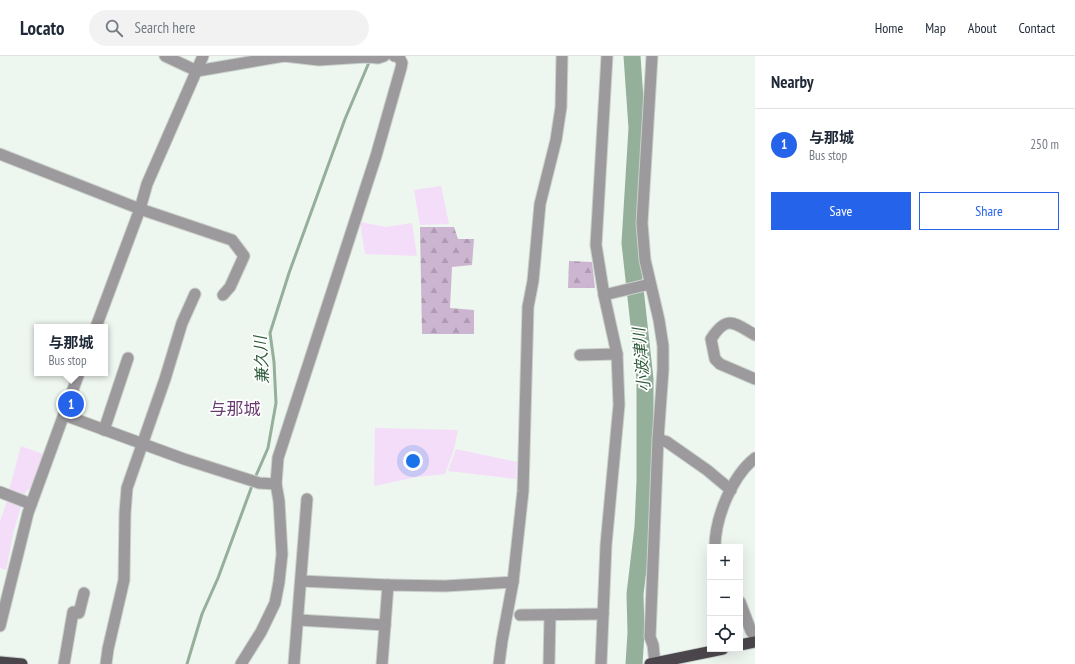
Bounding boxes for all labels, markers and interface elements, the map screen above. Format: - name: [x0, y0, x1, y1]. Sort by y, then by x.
- search box: [89, 10, 369, 46]
- text: Locato: [20, 16, 65, 40]
- icon: search: [103, 17, 125, 39]
- text: Search here: [135, 18, 195, 37]
- text: Home: [875, 19, 903, 37]
- text: Map: [925, 19, 946, 37]
- text: About: [968, 19, 997, 37]
- text: Contact: [1019, 19, 1055, 37]
- text: Nearby: [771, 71, 814, 93]
- text: 与那城: [809, 128, 854, 147]
- text: 1: [781, 136, 787, 153]
- text: 250 m: [1030, 136, 1059, 153]
- text: Bus stop: [809, 147, 847, 164]
- button: Save: [771, 192, 911, 230]
- button: Share: [919, 192, 1059, 230]
- popup: [34, 324, 108, 376]
- water label: 小波津川: [628, 325, 654, 393]
- text: 与那城: [48, 333, 94, 352]
- water label: 兼久川: [250, 334, 272, 384]
- text: Bus stop: [48, 352, 87, 369]
- pin: 1: [58, 389, 84, 419]
- district label: 与那城: [210, 398, 261, 420]
- your location: [403, 451, 423, 471]
- map controls: [707, 544, 743, 652]
- button: +: [707, 544, 743, 580]
- button: −: [707, 580, 743, 616]
- button: locate: [707, 616, 743, 652]

